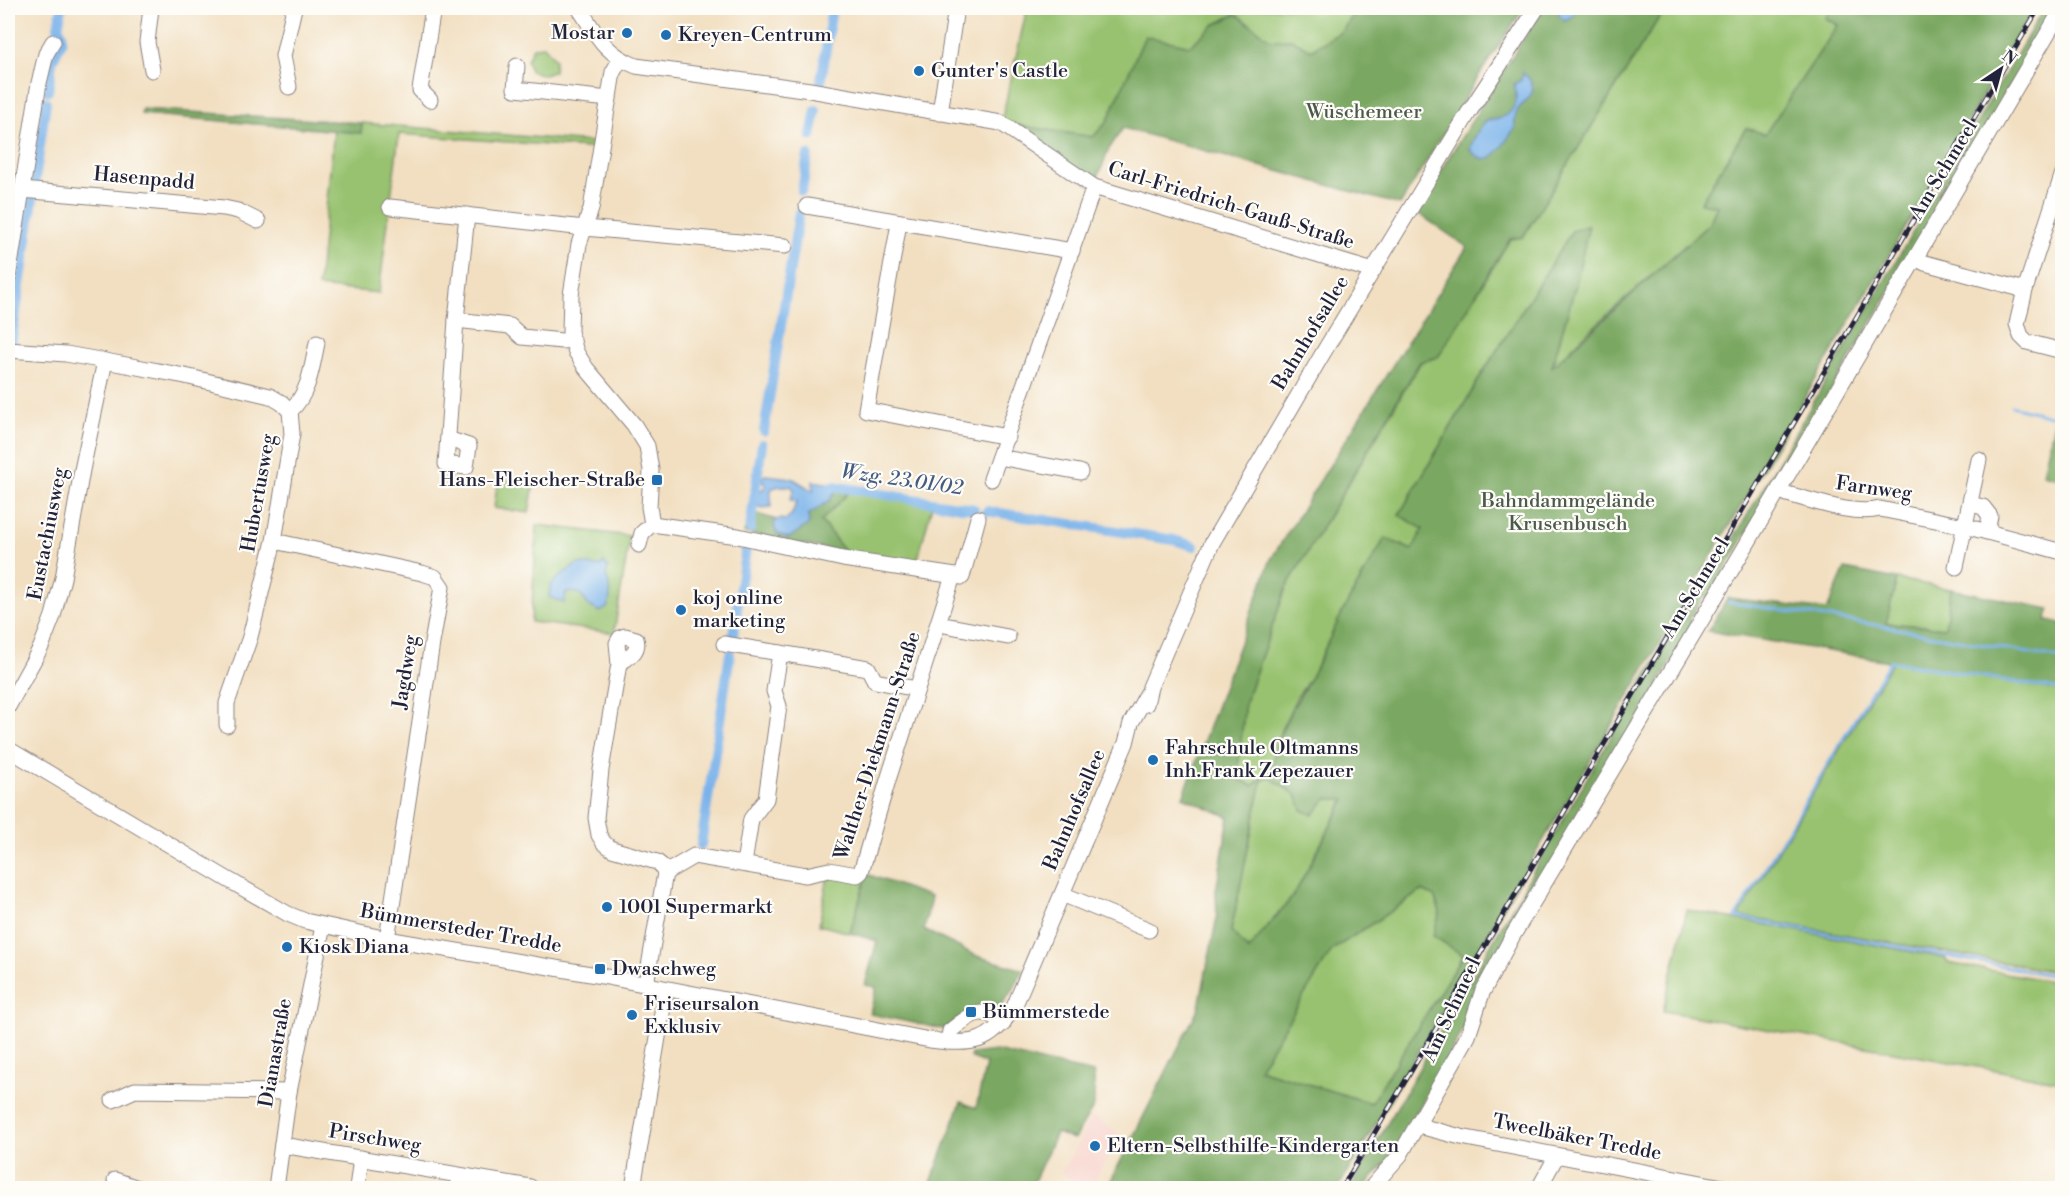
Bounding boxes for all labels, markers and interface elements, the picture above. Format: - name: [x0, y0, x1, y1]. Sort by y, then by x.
- place label: Mostar: [551, 21, 615, 46]
- place label: Kreyen-Centrum: [678, 23, 832, 48]
- marker: Mostar: [620, 26, 634, 40]
- marker: Kreyen-Centrum: [659, 28, 673, 42]
- north arrow: [1971, 39, 2031, 99]
- text: N: [1998, 46, 2021, 70]
- place label: Gunter's Castle: [931, 59, 1068, 84]
- marker: Gunter's Castle: [912, 64, 926, 78]
- park label: Wüschemeer: [1305, 100, 1422, 125]
- street label: Am Schmeel: [1904, 115, 1984, 225]
- street label: Carl-Friedrich-Gauß-Straße: [1105, 157, 1357, 255]
- street label: Hasenpadd: [92, 162, 196, 196]
- street label: Bahnhofsallee: [1267, 271, 1355, 396]
- street label: Hubertusweg: [236, 431, 282, 554]
- water label: Wzg. 23.01/02: [839, 459, 965, 502]
- street label: Eustachiusweg: [23, 465, 73, 603]
- place label: Hans-Fleischer-Straße: [439, 468, 645, 493]
- street label: Farnweg: [1834, 471, 1914, 507]
- marker: Hans-Fleischer-Straße: [650, 473, 664, 487]
- park label: Bahndammgelände Krusenbusch: [1480, 489, 1655, 537]
- street label: Am Schmeel: [1656, 533, 1736, 643]
- place label: koj online marketing: [693, 586, 786, 634]
- marker: koj online marketing: [674, 603, 688, 617]
- street label: Walther-Diekmann-Straße: [829, 629, 927, 864]
- street label: Jagdweg: [388, 633, 424, 712]
- place label: Fahrschule Oltmanns Inh.Frank Zepezauer: [1165, 736, 1359, 784]
- street label: Bahnhofsallee: [1038, 746, 1112, 875]
- marker: Fahrschule Oltmanns Inh.Frank Zepezauer: [1146, 753, 1160, 767]
- place label: 1001 Supermarkt: [619, 895, 773, 920]
- street label: Bümmersteder Tredde: [357, 899, 564, 959]
- marker: 1001 Supermarkt: [600, 900, 614, 914]
- place label: Kiosk Diana: [299, 935, 410, 960]
- marker: Kiosk Diana: [280, 940, 294, 954]
- street label: Am Schmeel: [1417, 954, 1487, 1067]
- place label: Dwaschweg: [612, 957, 717, 982]
- marker: Dwaschweg: [593, 962, 607, 976]
- place label: Friseursalon Exklusiv: [644, 992, 759, 1040]
- street label: Dianastraße: [254, 997, 298, 1109]
- place label: Bümmerstede: [982, 1000, 1110, 1025]
- marker: Bümmerstede: [964, 1005, 978, 1019]
- marker: Friseursalon Exklusiv: [625, 1008, 639, 1022]
- street label: Tweelbäker Tredde: [1490, 1109, 1664, 1167]
- street label: Pirschweg: [327, 1119, 424, 1159]
- place label: Eltern-Selbsthilfe-Kindergarten: [1107, 1134, 1399, 1159]
- marker: Eltern-Selbsthilfe-Kindergarten: [1088, 1139, 1102, 1153]

